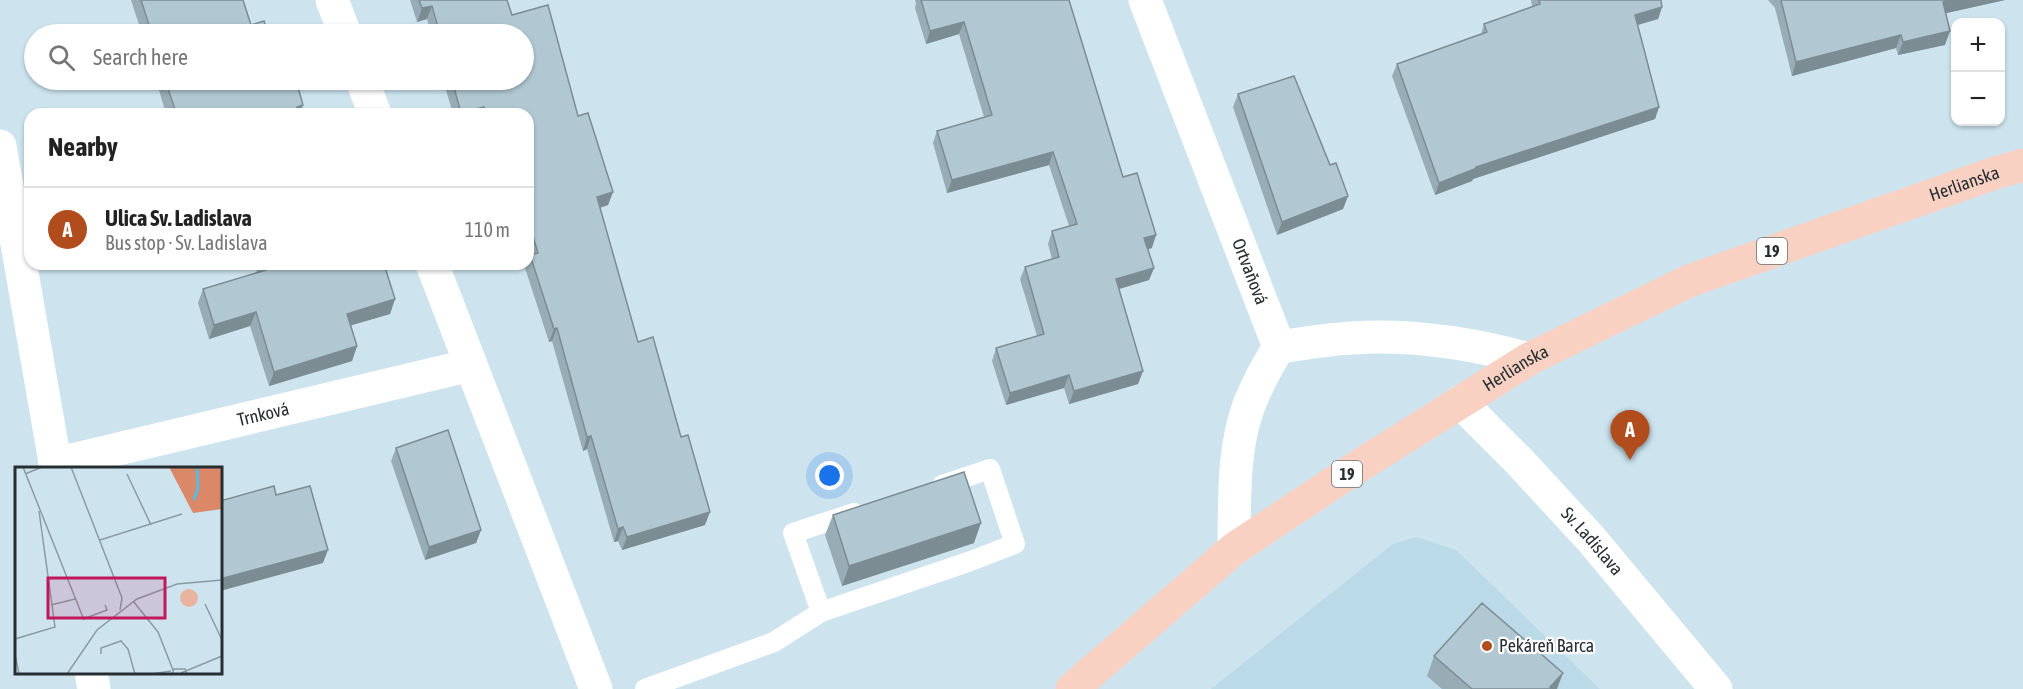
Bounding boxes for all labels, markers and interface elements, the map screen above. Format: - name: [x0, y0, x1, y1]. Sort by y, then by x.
- map controls: [1951, 18, 2005, 126]
- button: +: [1951, 18, 2005, 72]
- search box: [24, 24, 534, 90]
- icon: search: [45, 41, 78, 74]
- text: Search here: [93, 44, 188, 70]
- button: −: [1951, 72, 2005, 126]
- text: Nearby: [48, 132, 118, 162]
- street label: Herlianska: [1926, 161, 2002, 205]
- text: Ulica Sv. Ladislava: [105, 205, 252, 231]
- text: A: [63, 218, 72, 241]
- text: 110 m: [465, 218, 510, 241]
- text: Bus stop · Sv. Ladislava: [105, 231, 267, 254]
- street label: Ortvaňová: [1228, 235, 1273, 307]
- road number: 19: [1757, 238, 1787, 264]
- street label: Herlianska: [1479, 340, 1552, 395]
- street label: Trnková: [235, 398, 291, 430]
- pin: A: [1610, 410, 1650, 460]
- your location: [815, 461, 844, 490]
- road number: 19: [1332, 461, 1362, 487]
- inset map: [15, 467, 222, 674]
- street label: Sv. Ladislava: [1557, 503, 1628, 579]
- place label: Pekáreň Barca: [1499, 635, 1594, 656]
- marker: Pekáreň Barca: [1480, 639, 1494, 653]

